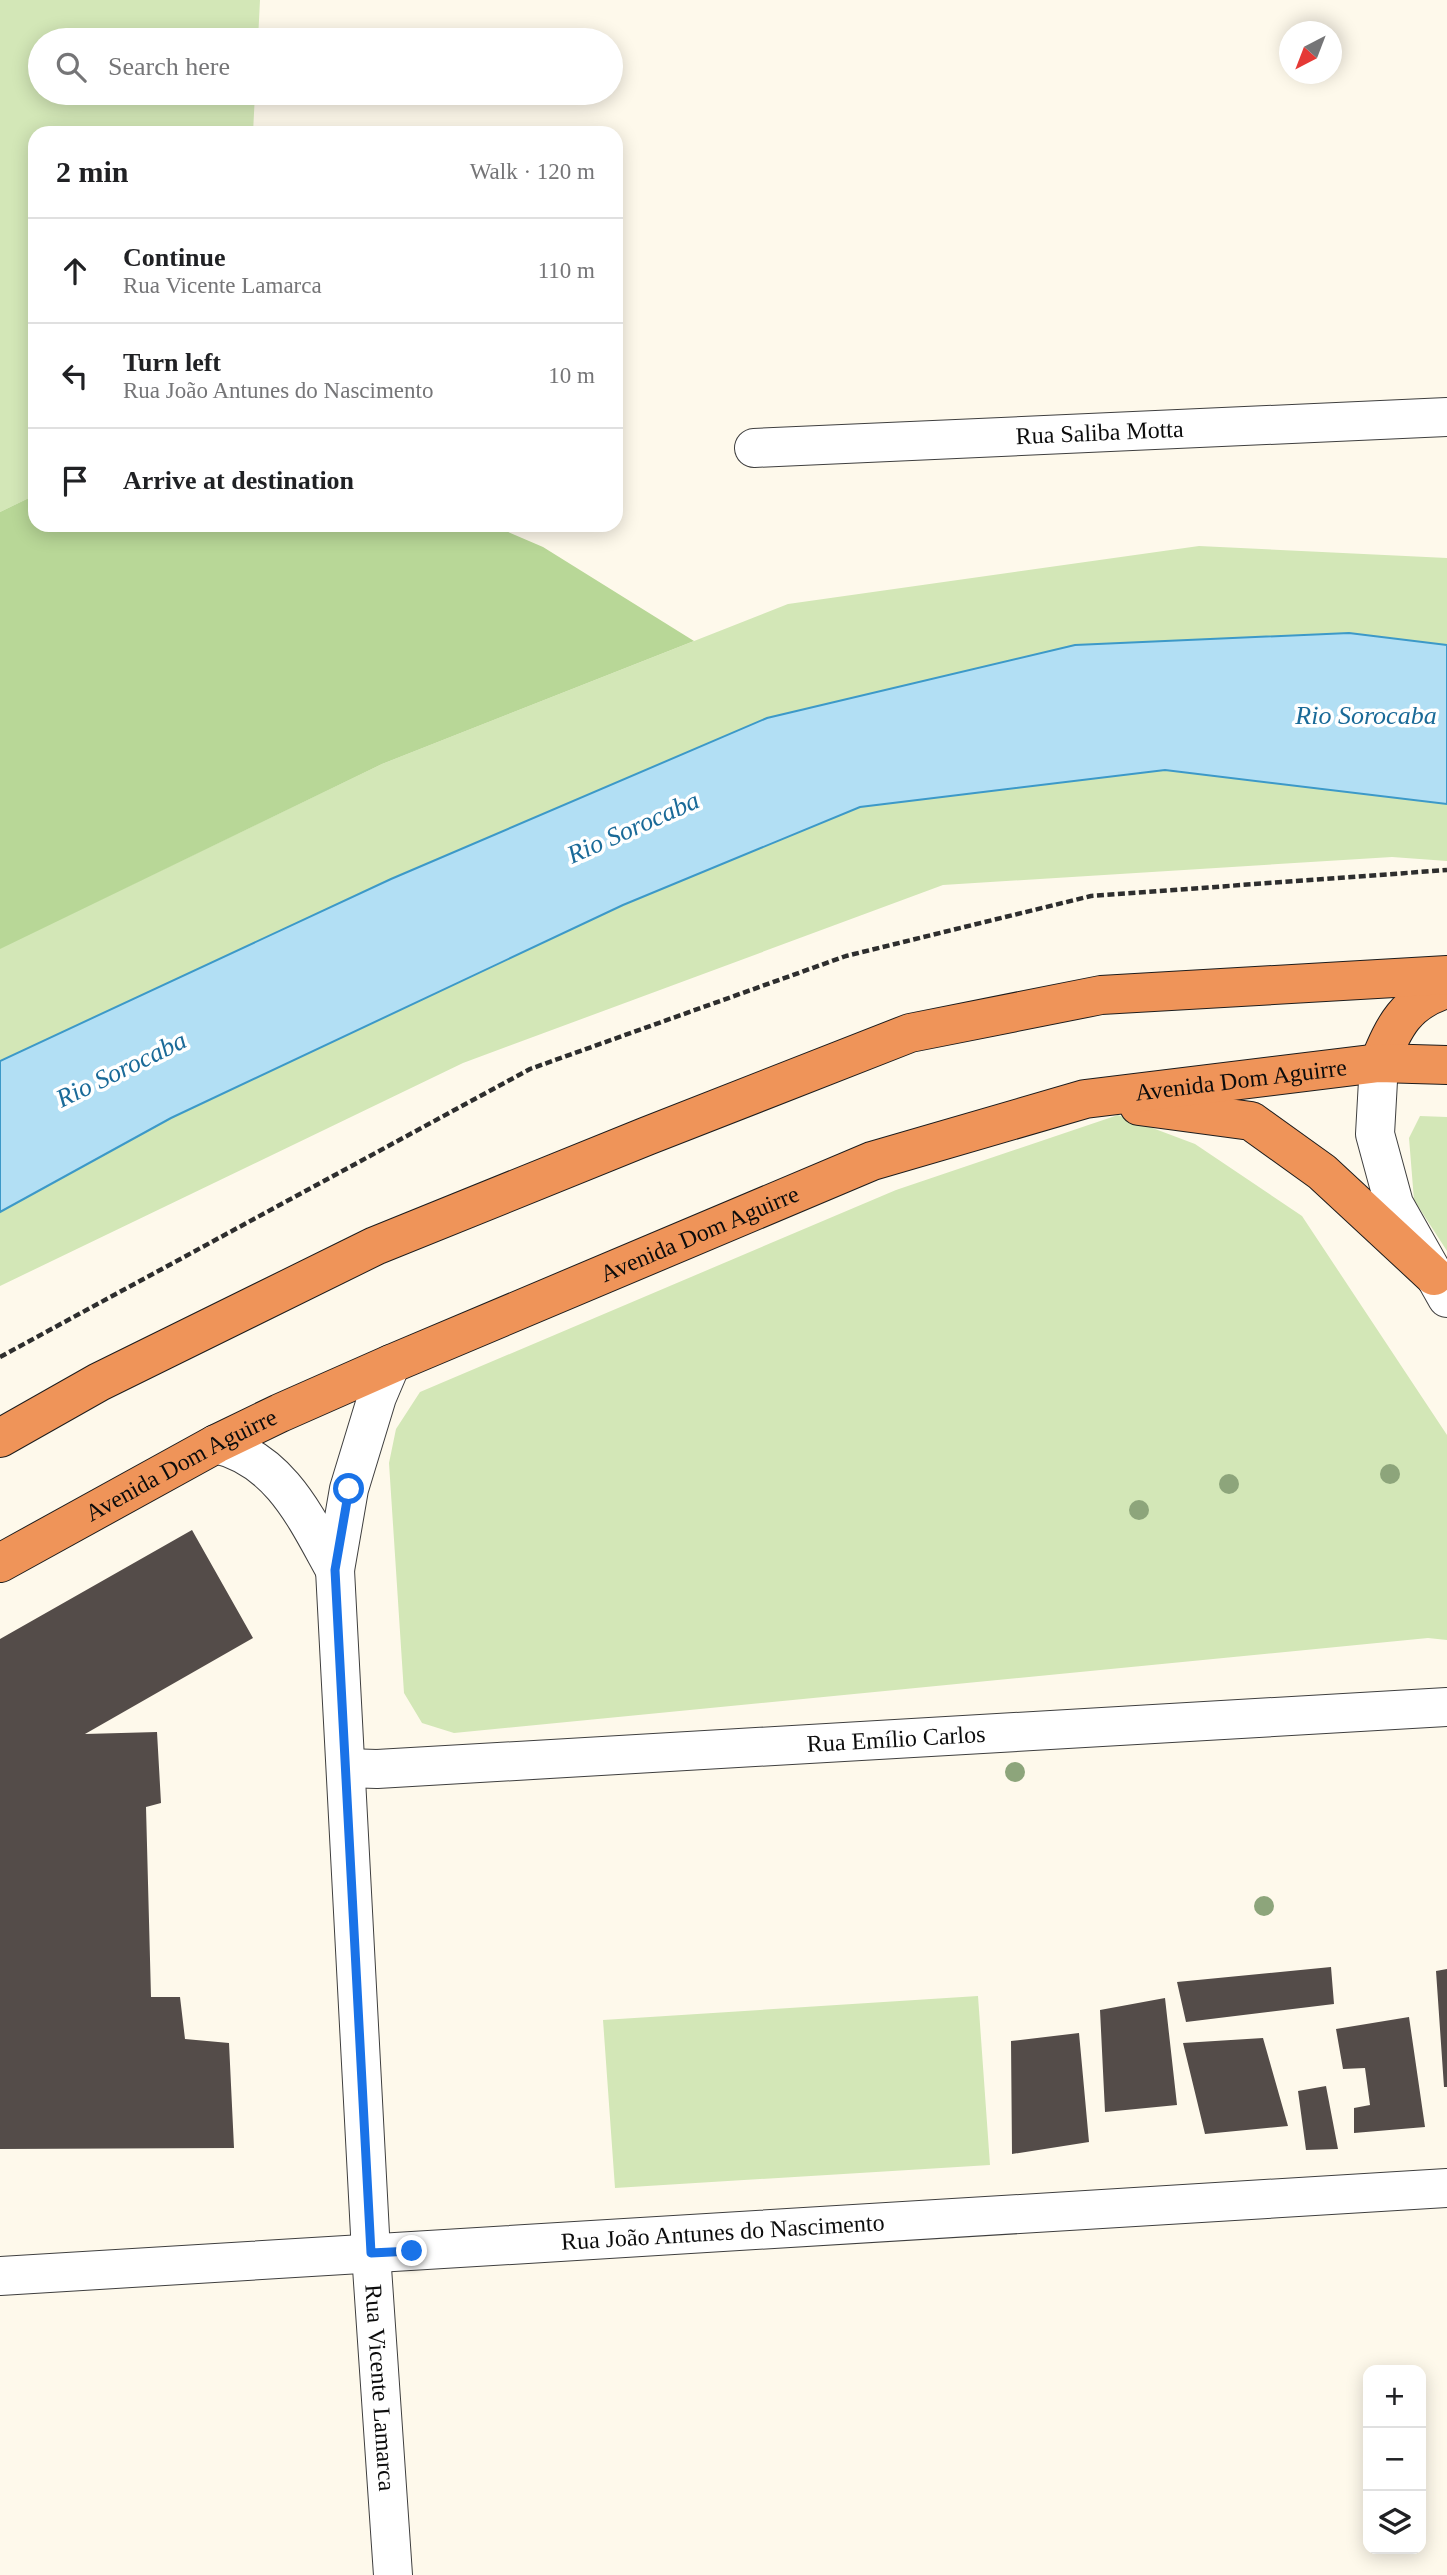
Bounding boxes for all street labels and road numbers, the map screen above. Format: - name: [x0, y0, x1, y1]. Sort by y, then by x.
- street label: Rua Saliba Motta: [1015, 416, 1185, 449]
- street label: Avenida Dom Aguirre: [1134, 1054, 1348, 1106]
- street label: Avenida Dom Aguirre: [596, 1180, 803, 1287]
- street label: Avenida Dom Aguirre: [81, 1404, 281, 1526]
- street label: Rua Emílio Carlos: [806, 1721, 986, 1757]
- street label: Rua João Antunes do Nascimento: [560, 2209, 885, 2255]
- street label: Rua Vicente Lamarca: [360, 2283, 400, 2492]

